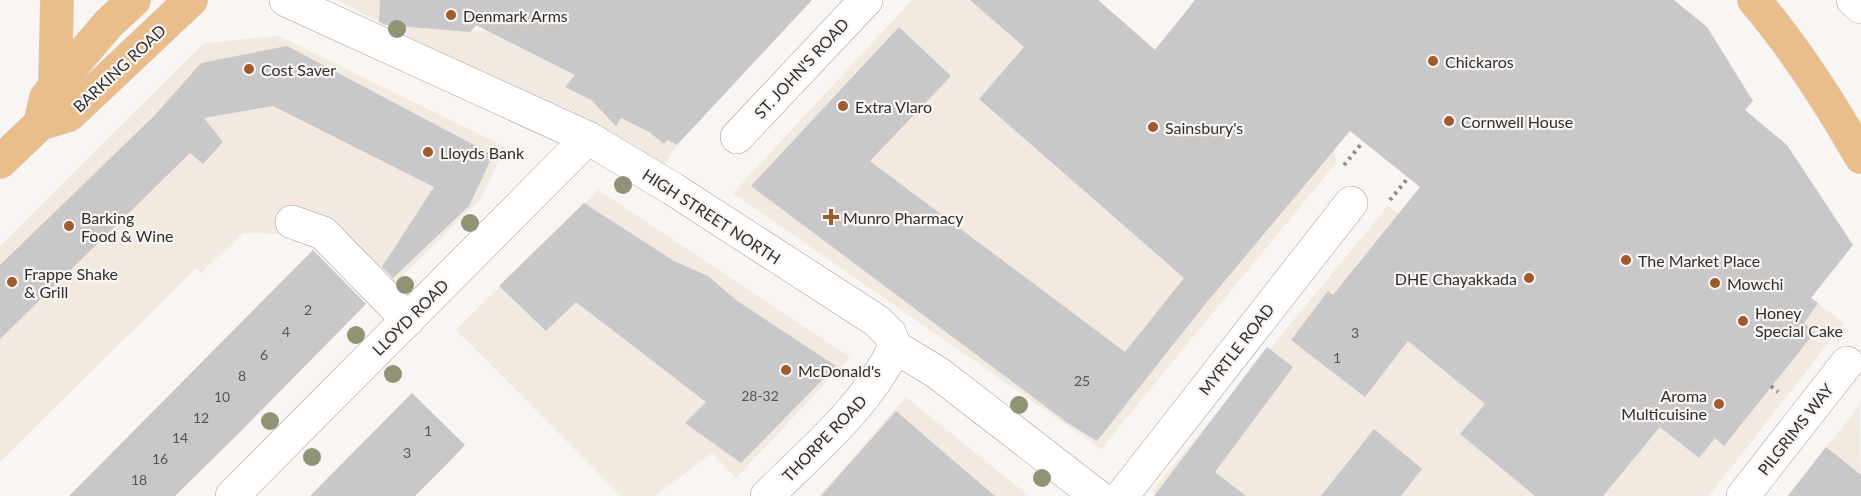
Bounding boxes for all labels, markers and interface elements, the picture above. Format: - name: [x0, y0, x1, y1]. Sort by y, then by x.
- place label: Denmark Arms: [463, 6, 568, 25]
- marker: Denmark Arms: [444, 8, 458, 22]
- street label: ST. JOHN'S ROAD: [750, 14, 852, 122]
- street label: BARKING ROAD: [69, 20, 169, 116]
- place label: Chickaros: [1445, 52, 1514, 71]
- marker: Chickaros: [1426, 54, 1440, 68]
- place label: Cost Saver: [261, 60, 336, 79]
- marker: Cost Saver: [242, 62, 256, 76]
- place label: Extra Vlaro: [855, 97, 932, 116]
- marker: Extra Vlaro: [836, 99, 850, 113]
- place label: Cornwell House: [1461, 112, 1573, 131]
- marker: Cornwell House: [1442, 114, 1456, 128]
- place label: Sainsbury's: [1165, 118, 1243, 137]
- marker: Sainsbury's: [1146, 120, 1160, 134]
- place label: Lloyds Bank: [440, 143, 525, 162]
- marker: Lloyds Bank: [421, 145, 435, 159]
- street label: HIGH STREET NORTH: [639, 164, 785, 268]
- place label: Barking Food & Wine: [81, 208, 174, 245]
- place label: Munro Pharmacy: [843, 208, 964, 227]
- marker: Munro Pharmacy: [824, 210, 838, 224]
- marker: Barking Food & Wine: [62, 219, 76, 233]
- place label: The Market Place: [1638, 251, 1760, 270]
- marker: The Market Place: [1619, 253, 1633, 267]
- place label: Frappe Shake & Grill: [24, 264, 118, 301]
- place label: DHE Chayakkada: [1395, 269, 1517, 288]
- marker: DHE Chayakkada: [1522, 271, 1536, 285]
- place label: Mowchi: [1727, 274, 1783, 293]
- marker: Frappe Shake & Grill: [5, 275, 19, 289]
- street label: LLOYD ROAD: [368, 275, 452, 359]
- marker: Mowchi: [1708, 276, 1722, 290]
- street label: MYRTLE ROAD: [1194, 299, 1278, 399]
- house number: 2: [304, 301, 312, 318]
- place label: Honey Special Cake: [1755, 303, 1843, 340]
- marker: Honey Special Cake: [1736, 314, 1750, 328]
- house number: 4: [282, 323, 290, 340]
- house number: 3: [1351, 324, 1359, 341]
- house number: 6: [260, 346, 268, 363]
- house number: 1: [1333, 349, 1341, 366]
- place label: McDonald's: [798, 361, 881, 380]
- marker: McDonald's: [779, 363, 793, 377]
- house number: 8: [238, 367, 246, 384]
- house number: 25: [1074, 372, 1090, 389]
- street label: PILGRIMS WAY: [1753, 379, 1837, 479]
- place label: Aroma Multicuisine: [1621, 386, 1707, 423]
- house number: 28-32: [741, 387, 779, 404]
- house number: 10: [214, 388, 230, 405]
- street label: THORPE ROAD: [778, 391, 870, 485]
- marker: Aroma Multicuisine: [1712, 397, 1726, 411]
- house number: 12: [193, 409, 209, 426]
- house number: 1: [424, 422, 432, 439]
- house number: 14: [172, 429, 188, 446]
- house number: 3: [403, 444, 411, 461]
- house number: 16: [152, 450, 168, 467]
- house number: 18: [131, 471, 147, 488]

